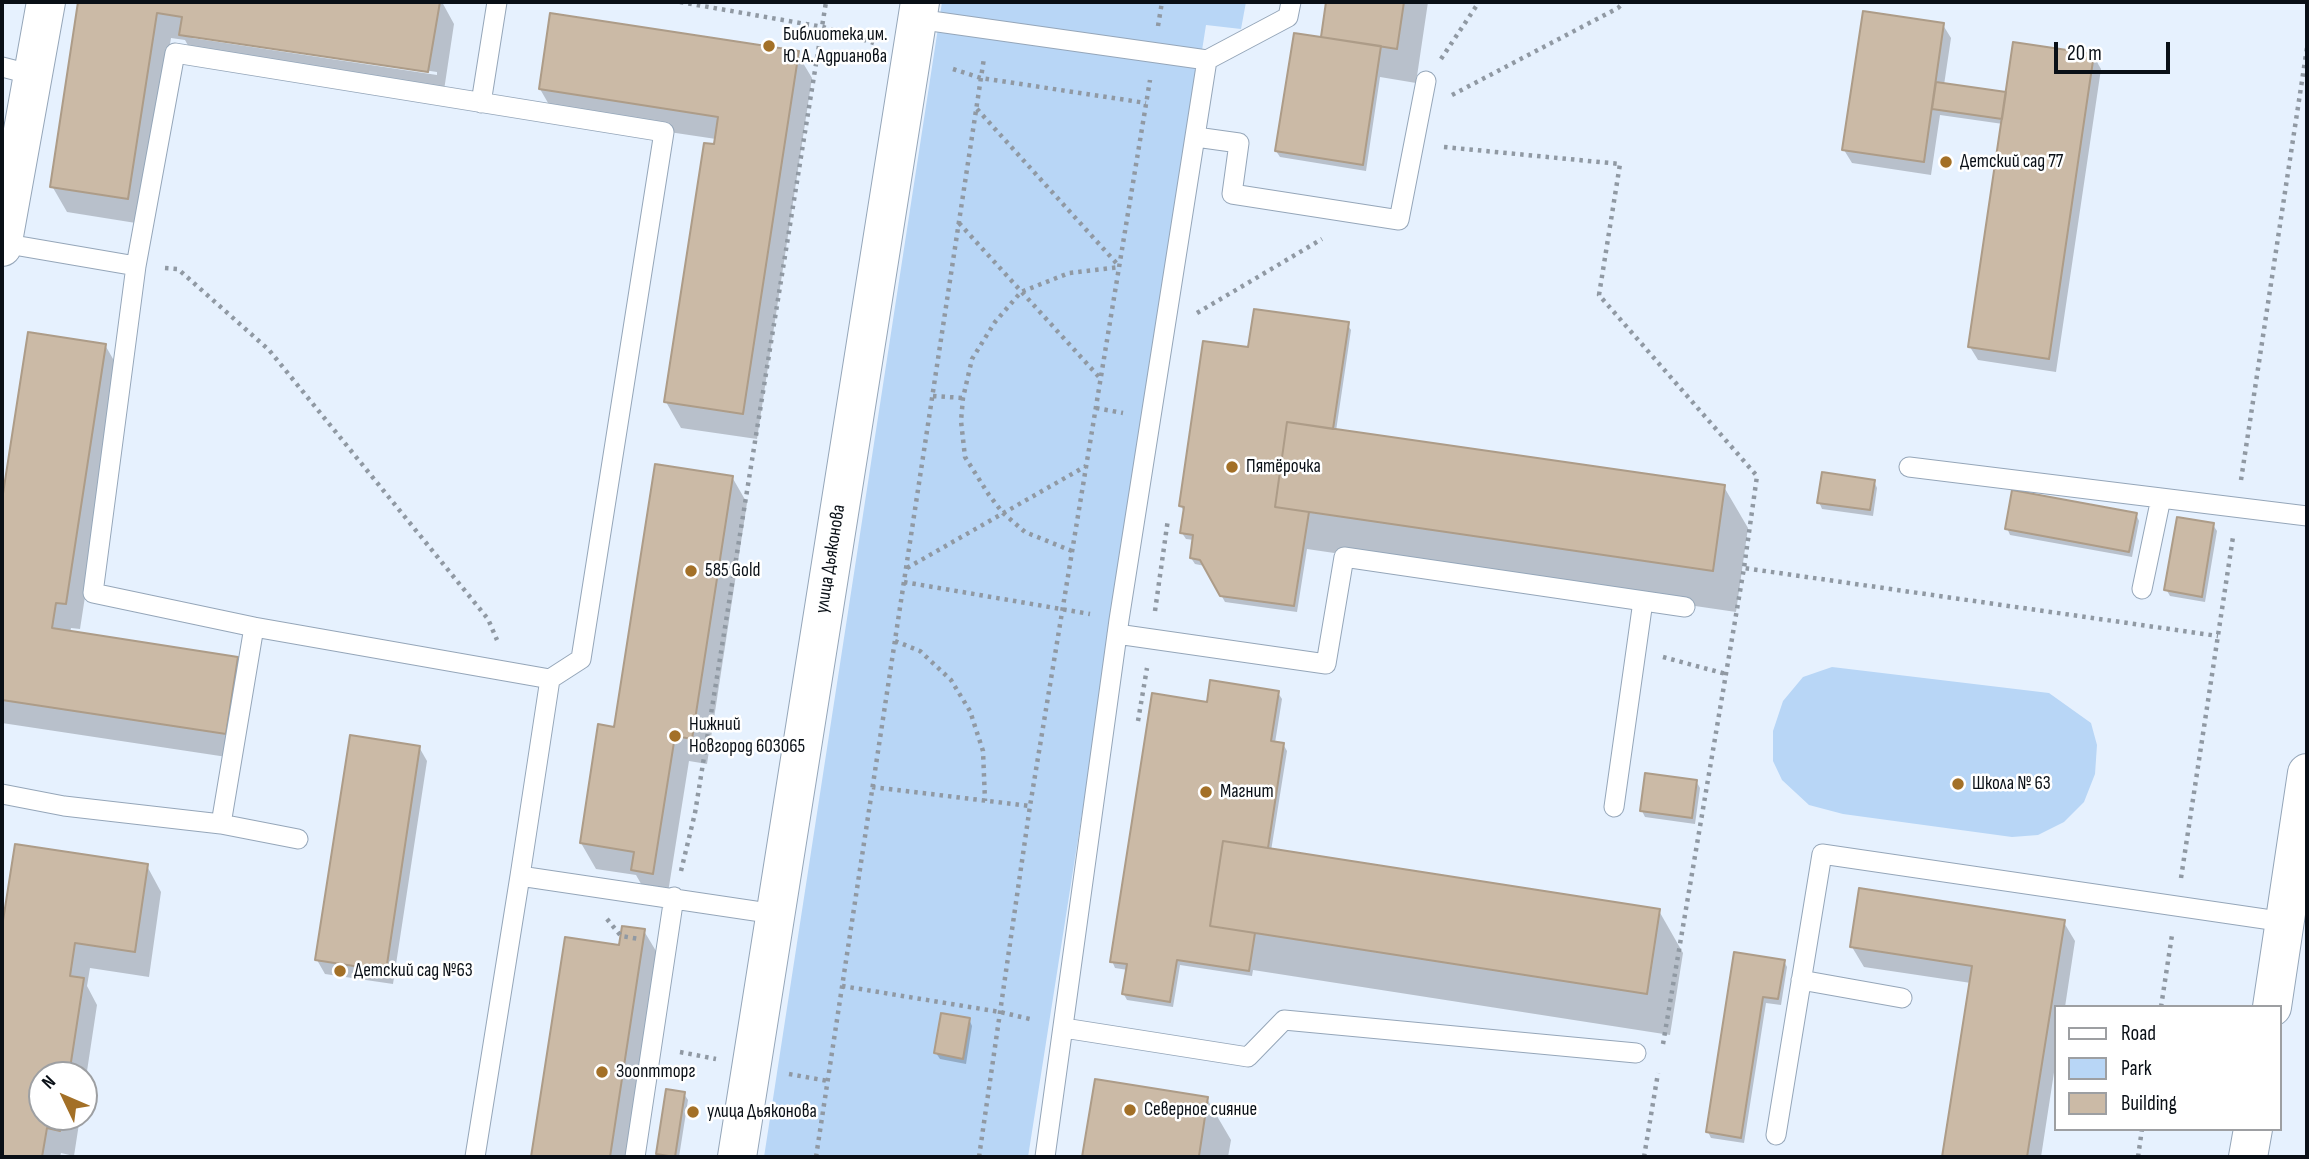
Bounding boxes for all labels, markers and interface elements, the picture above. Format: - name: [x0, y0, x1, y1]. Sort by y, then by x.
- place label: Библиотека им. Ю. А. Адрианова: [783, 24, 888, 68]
- scale bar: [2057, 28, 2172, 72]
- marker: Библиотека им. Ю. А. Адрианова: [761, 38, 777, 54]
- text: 20 m: [2067, 41, 2102, 66]
- place label: Детский сад 77: [1960, 151, 2063, 173]
- marker: Детский сад 77: [1938, 154, 1954, 170]
- place label: Пятёрочка: [1246, 456, 1321, 478]
- marker: Пятёрочка: [1224, 459, 1240, 475]
- street label: улица Дьяконова: [811, 503, 851, 615]
- place label: 585 Gold: [705, 560, 760, 582]
- marker: 585 Gold: [683, 563, 699, 579]
- place label: Нижний Новгород 603065: [689, 714, 805, 758]
- marker: Нижний Новгород 603065: [667, 728, 683, 744]
- place label: Школа № 63: [1972, 773, 2051, 795]
- marker: Школа № 63: [1950, 776, 1966, 792]
- place label: Магнит: [1220, 781, 1274, 803]
- marker: Магнит: [1198, 784, 1214, 800]
- place label: Детский сад №63: [354, 960, 473, 982]
- marker: Детский сад №63: [332, 963, 348, 979]
- legend: [2054, 1005, 2281, 1131]
- text: Road: [2121, 1021, 2156, 1046]
- text: Park: [2121, 1056, 2152, 1081]
- north arrow: [28, 1061, 98, 1131]
- place label: Зооптторг: [616, 1061, 695, 1083]
- marker: Зооптторг: [594, 1064, 610, 1080]
- text: N: [37, 1071, 61, 1094]
- text: Building: [2121, 1091, 2177, 1116]
- place label: Северное сияние: [1144, 1099, 1257, 1121]
- place label: улица Дьяконова: [707, 1101, 817, 1123]
- marker: Северное сияние: [1122, 1102, 1138, 1118]
- marker: улица Дьяконова: [685, 1104, 701, 1120]

